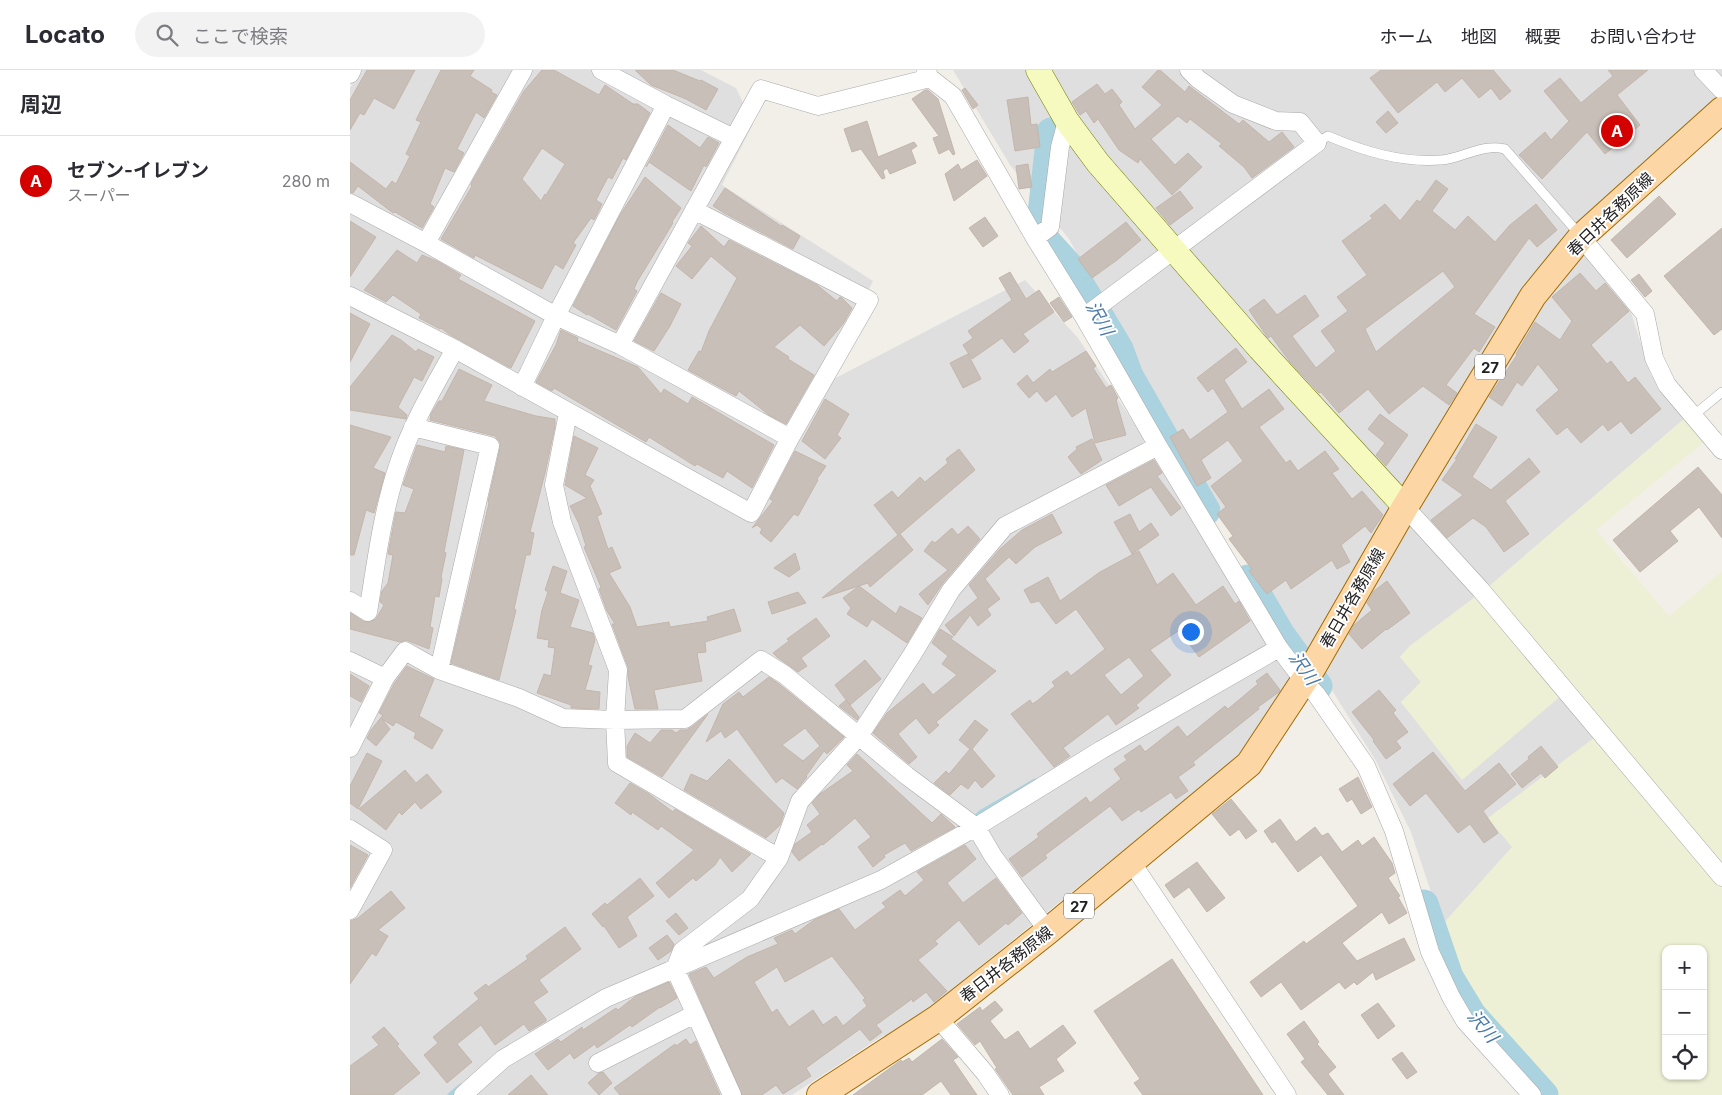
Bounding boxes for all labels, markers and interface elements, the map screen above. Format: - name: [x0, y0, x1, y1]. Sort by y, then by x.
- search box: [135, 12, 485, 57]
- text: Locato: [25, 20, 105, 49]
- icon: search: [153, 21, 181, 49]
- text: ここで検索: [193, 25, 288, 48]
- text: ホーム: [1380, 26, 1433, 47]
- text: 地図: [1461, 26, 1497, 47]
- text: 概要: [1525, 26, 1561, 47]
- text: お問い合わせ: [1589, 26, 1697, 47]
- text: 周辺: [20, 92, 62, 117]
- pin: A: [1601, 112, 1633, 150]
- text: セブン-イレブン: [67, 159, 209, 182]
- street label: 春日井各務原線: [1563, 168, 1657, 260]
- text: A: [30, 171, 42, 191]
- text: 280 m: [282, 171, 330, 191]
- text: スーパー: [67, 185, 131, 205]
- water label: 沢川: [1082, 297, 1119, 341]
- road number: 27: [1475, 354, 1505, 380]
- street label: 春日井各務原線: [1315, 544, 1389, 652]
- your location: [1178, 619, 1204, 645]
- water label: 沢川: [1285, 647, 1324, 690]
- road number: 27: [1064, 894, 1094, 918]
- street label: 春日井各務原線: [956, 922, 1056, 1006]
- map controls: [1662, 945, 1707, 1080]
- button: +: [1662, 945, 1707, 990]
- button: −: [1662, 990, 1707, 1035]
- water label: 沢川: [1463, 1005, 1504, 1048]
- button: locate: [1662, 1035, 1707, 1080]

